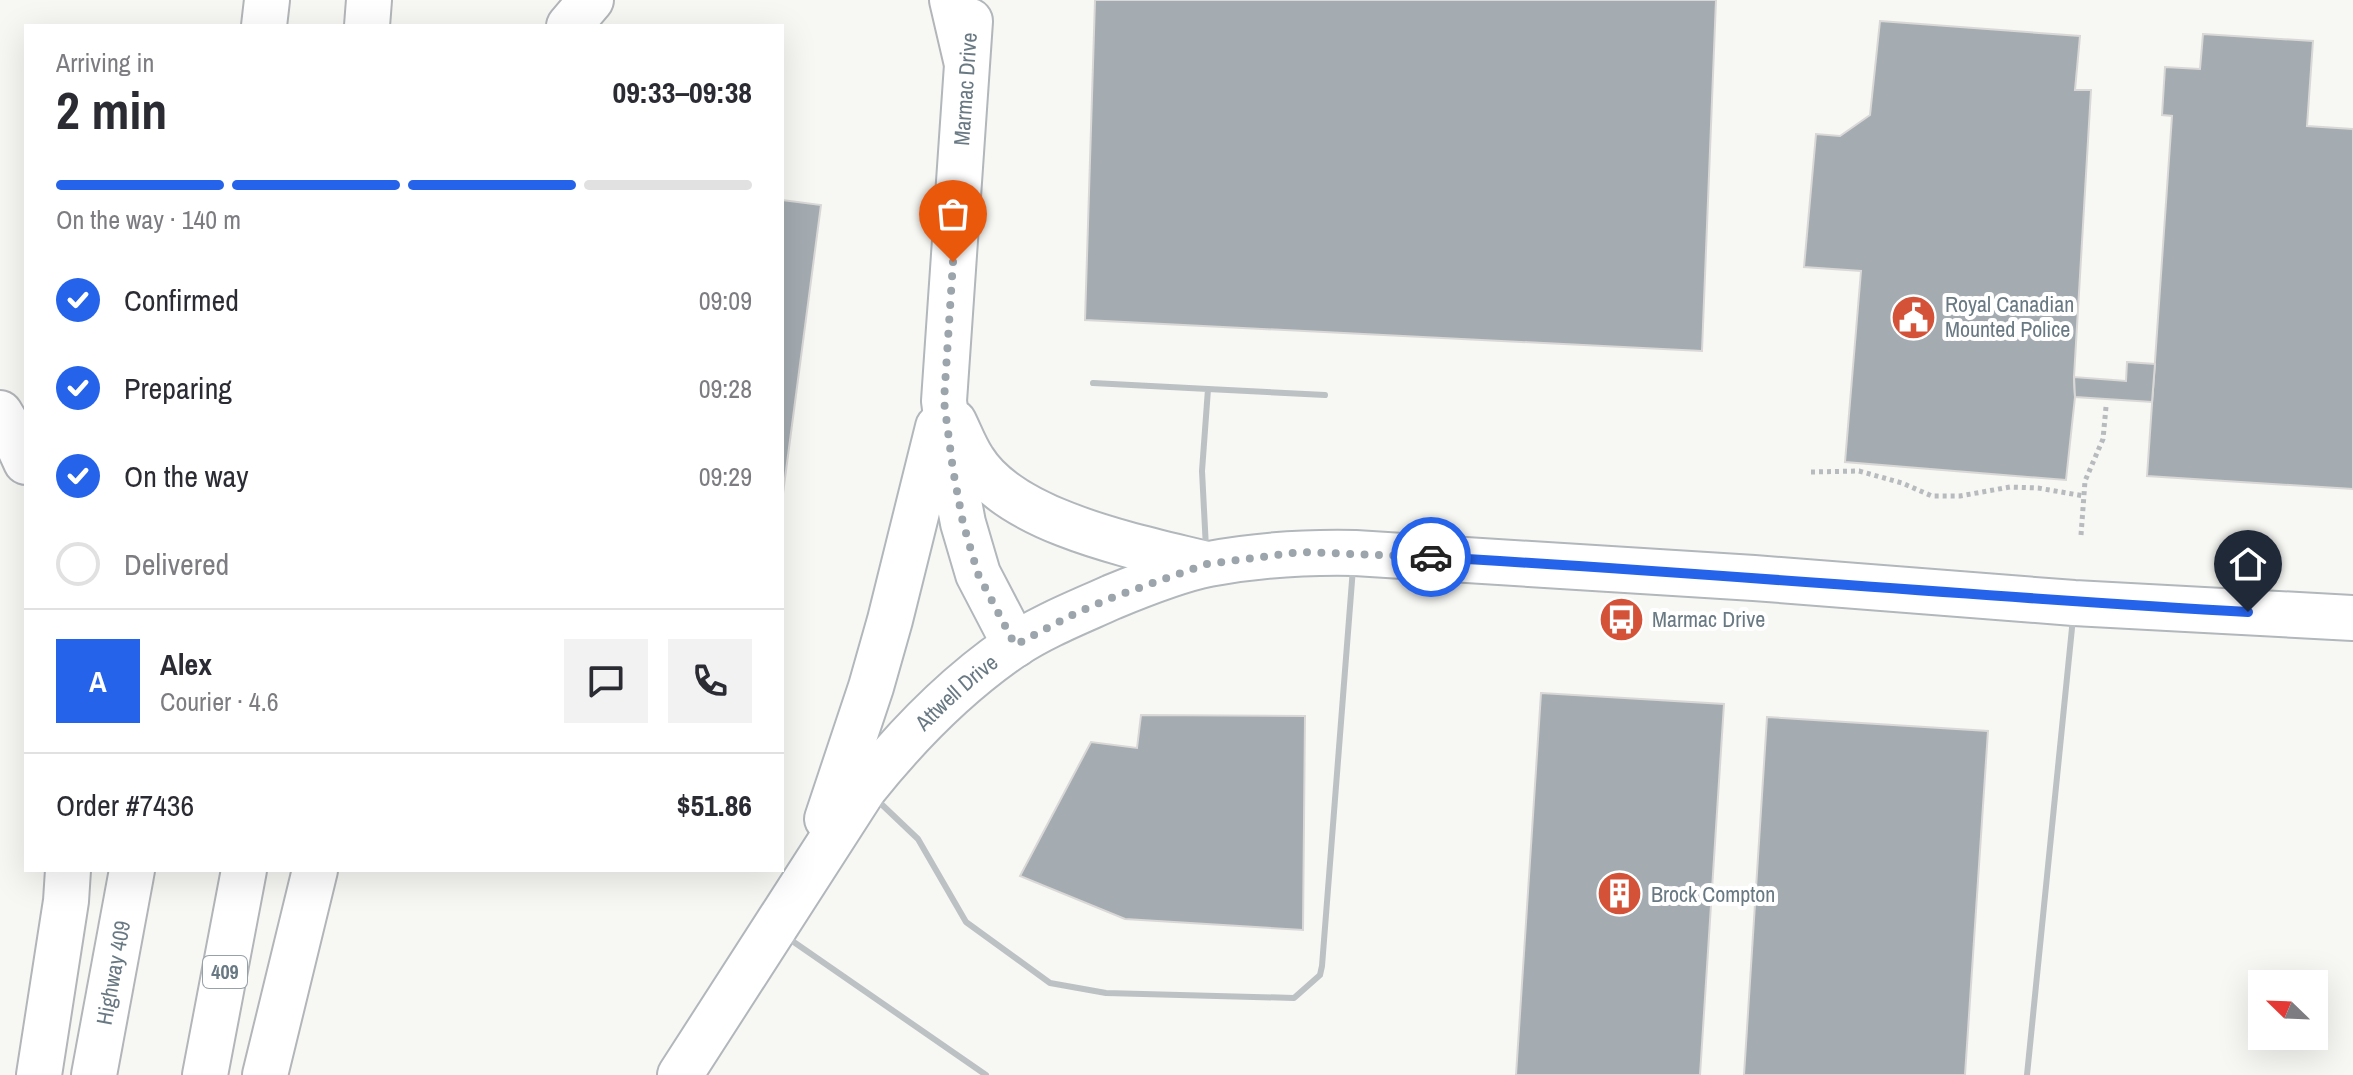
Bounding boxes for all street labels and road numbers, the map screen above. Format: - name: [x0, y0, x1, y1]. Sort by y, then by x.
- street label: Marmac Drive: [946, 31, 984, 147]
- street label: Attwell Drive: [907, 647, 1004, 738]
- street label: Highway 409: [89, 918, 137, 1027]
- road number: 409: [203, 956, 247, 988]

